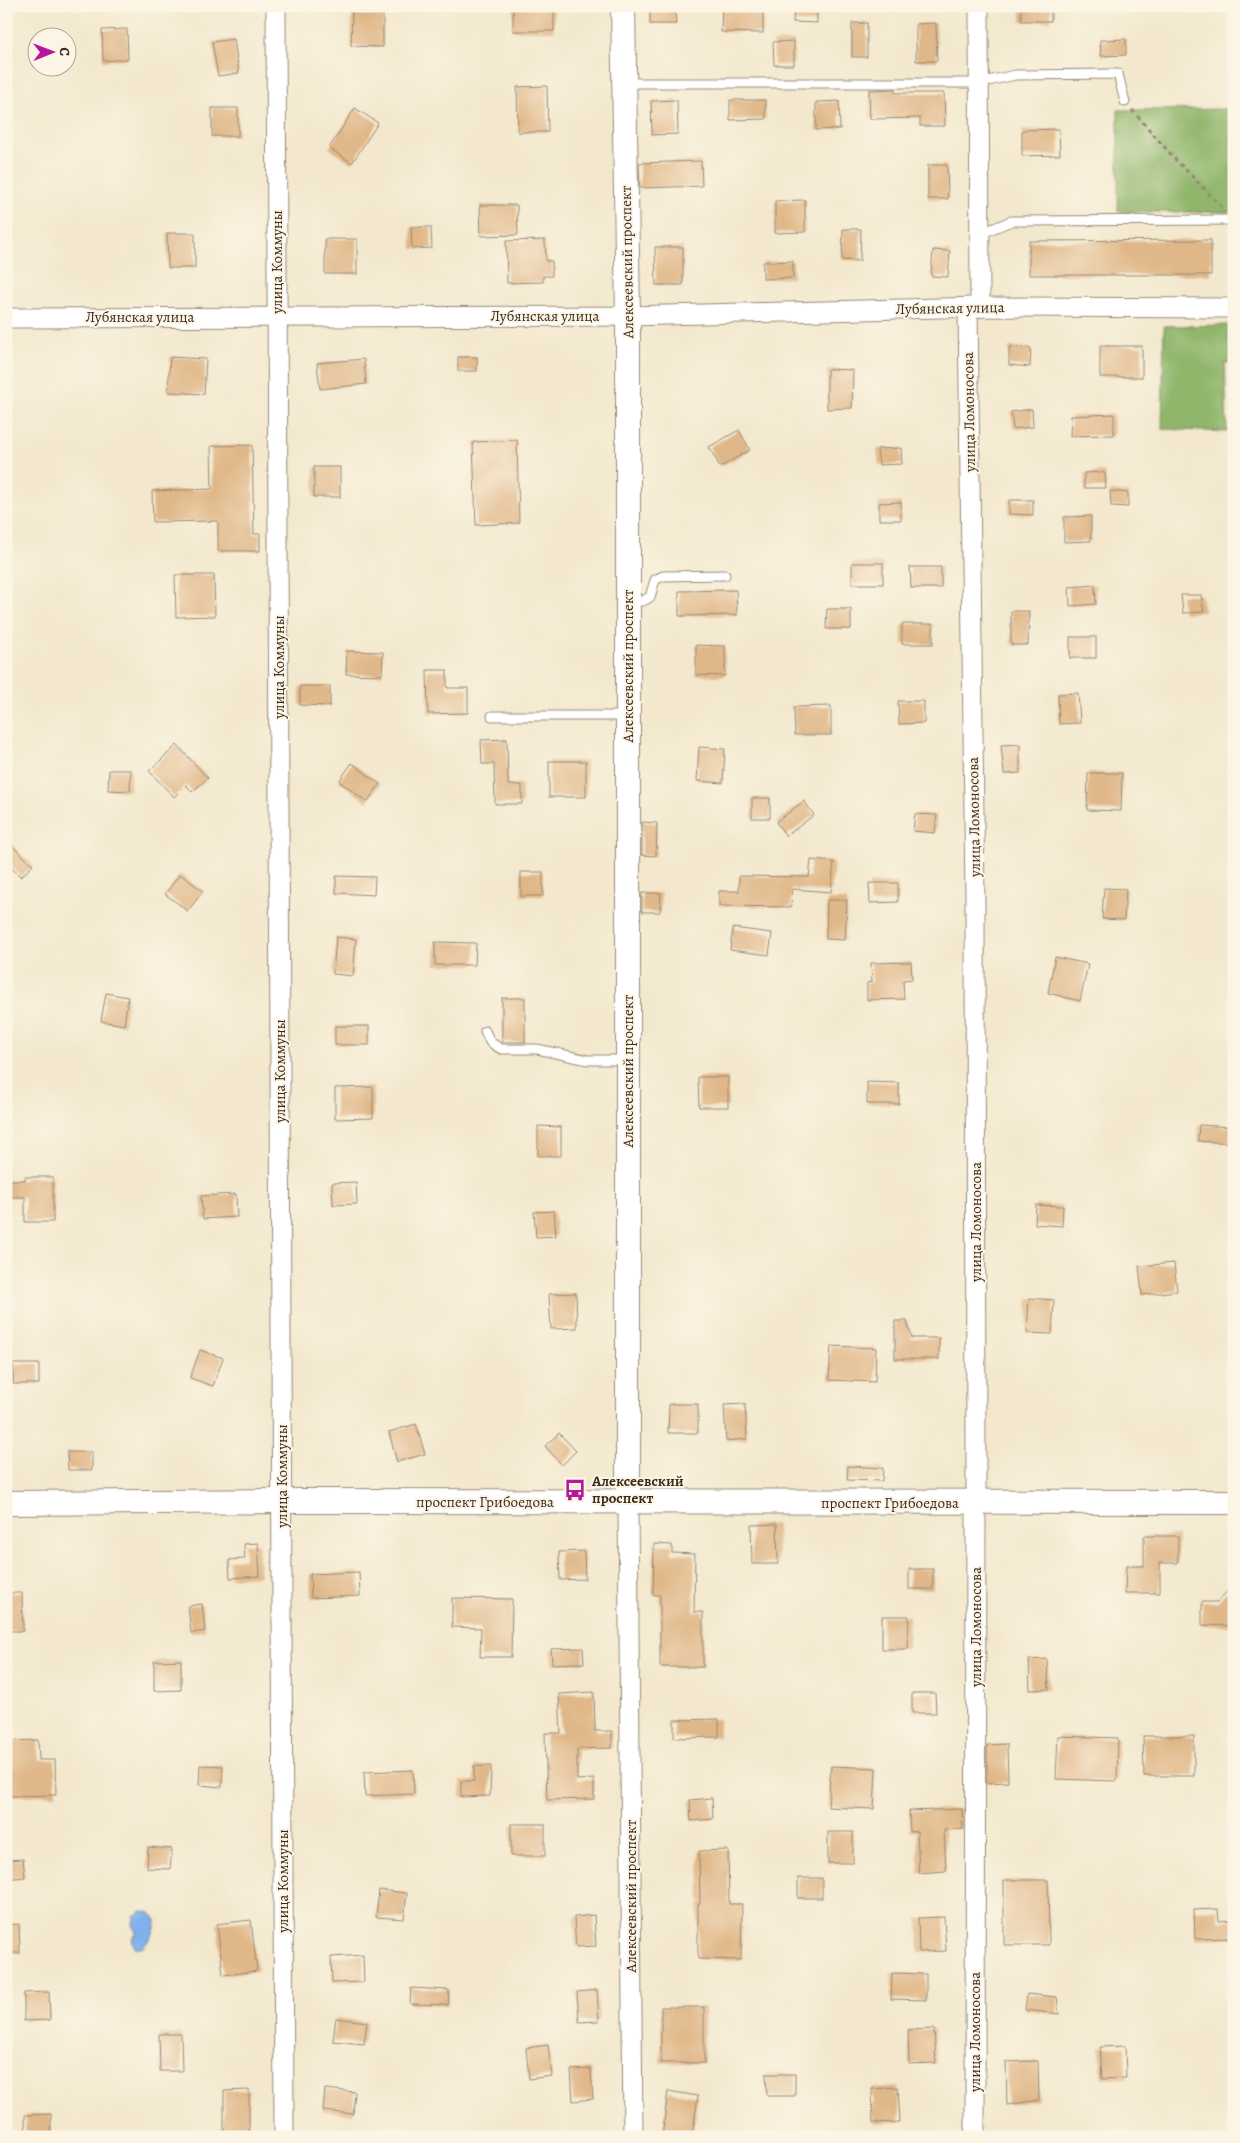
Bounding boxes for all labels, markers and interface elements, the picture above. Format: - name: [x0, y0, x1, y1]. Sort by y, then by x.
- north arrow: [28, 28, 78, 78]
- text: С: [55, 47, 74, 57]
- street label: Алексеевский проспект: [616, 185, 638, 340]
- street label: улица Коммуны: [267, 210, 287, 315]
- street label: Лубянская улица: [895, 297, 1005, 319]
- street label: Лубянская улица: [490, 306, 600, 326]
- street label: Лубянская улица: [85, 307, 195, 327]
- street label: улица Ломоносова: [958, 352, 980, 473]
- street label: Алексеевский проспект: [618, 589, 638, 743]
- street label: улица Коммуны: [269, 615, 289, 720]
- street label: улица Ломоносова: [963, 757, 985, 878]
- street label: Алексеевский проспект: [618, 994, 638, 1148]
- street label: улица Коммуны: [270, 1019, 290, 1124]
- street label: улица Ломоносова: [966, 1162, 986, 1283]
- street label: улица Коммуны: [272, 1424, 292, 1529]
- place label: Алексеевский проспект: [591, 1471, 684, 1508]
- bus stop icon: Алексеевский проспект: [562, 1477, 588, 1503]
- street label: проспект Грибоедова: [416, 1492, 554, 1512]
- street label: проспект Грибоедова: [821, 1493, 959, 1513]
- street label: улица Ломоносова: [966, 1567, 986, 1688]
- street label: Алексеевский проспект: [621, 1819, 641, 1973]
- street label: улица Коммуны: [273, 1829, 293, 1934]
- street label: улица Ломоносова: [965, 1972, 985, 2093]

